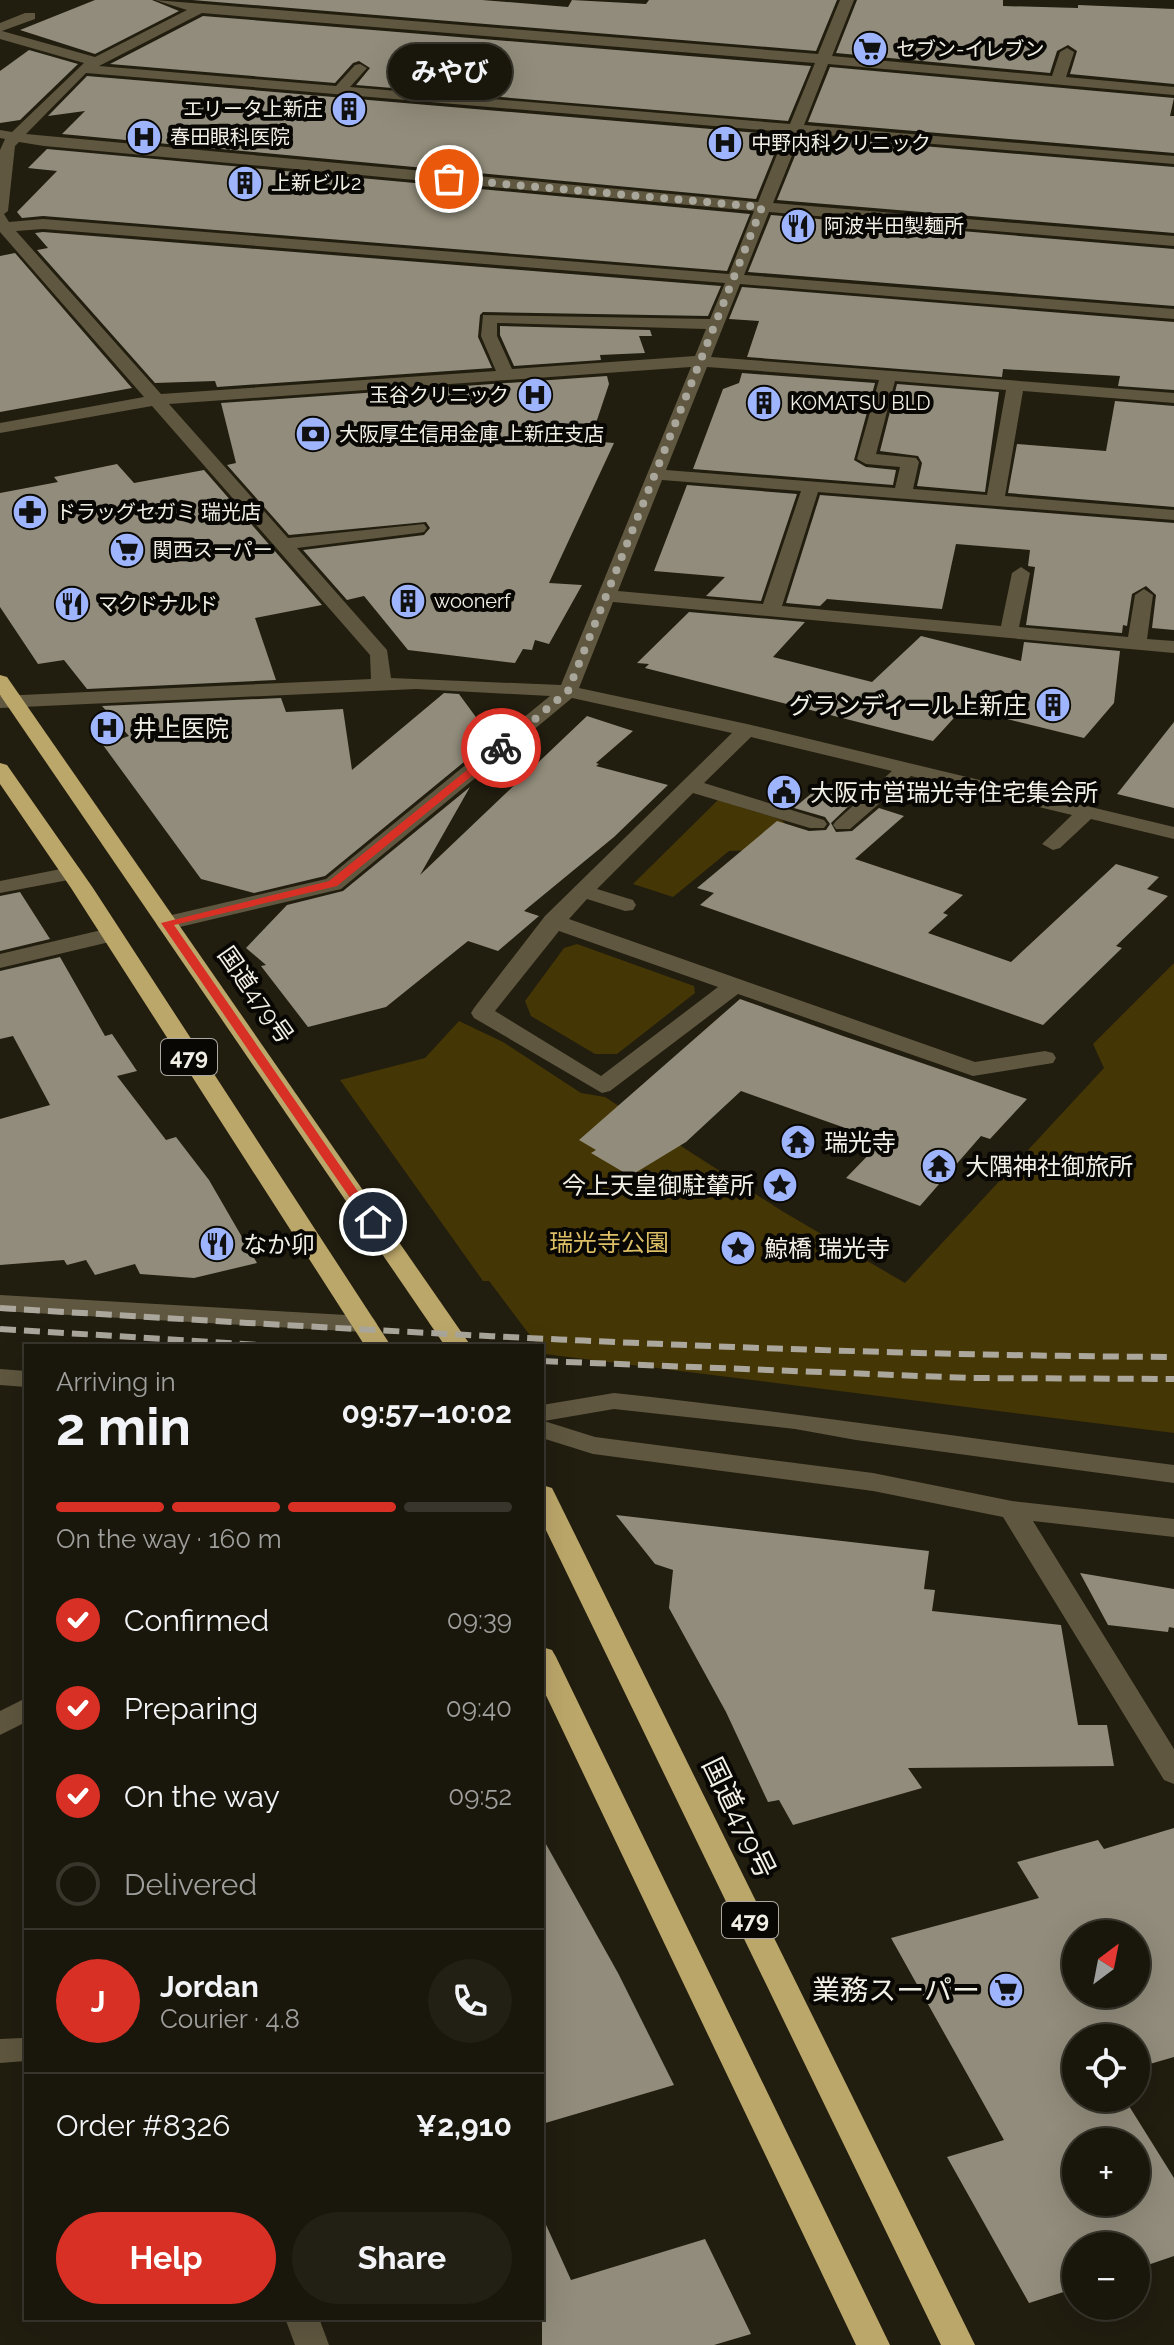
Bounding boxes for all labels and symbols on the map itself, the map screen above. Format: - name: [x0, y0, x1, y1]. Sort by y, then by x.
- supermarket icon: セブン-イレブン: [851, 30, 889, 68]
- place label: セブン-イレブン: [896, 37, 1044, 61]
- callout: みやび: [387, 43, 511, 99]
- building icon: エリータ上新庄: [330, 90, 368, 128]
- place label: エリータ上新庄: [183, 97, 323, 121]
- hospital icon: 春田眼科医院: [125, 118, 163, 156]
- hospital icon: 中野内科クリニック: [706, 124, 744, 162]
- place label: 春田眼科医院: [170, 125, 290, 149]
- place label: 中野内科クリニック: [751, 131, 931, 155]
- pin: [415, 145, 483, 213]
- building icon: 上新ビル2: [226, 164, 264, 202]
- place label: 上新ビル2: [271, 171, 361, 195]
- restaurant icon: 阿波半田製麺所: [779, 207, 817, 245]
- place label: 阿波半田製麺所: [824, 214, 964, 238]
- hospital icon: 玉谷クリニック: [516, 376, 554, 414]
- place label: 玉谷クリニック: [369, 383, 509, 407]
- building icon: KOMATSU BLD: [745, 384, 783, 422]
- place label: KOMATSU BLD: [790, 391, 931, 415]
- bank icon: 大阪厚生信用金庫 上新庄支店: [294, 415, 332, 453]
- place label: 大阪厚生信用金庫 上新庄支店: [339, 422, 604, 446]
- pharmacy icon: ドラッグセガミ 瑞光店: [11, 493, 49, 531]
- place label: ドラッグセガミ 瑞光店: [56, 500, 261, 524]
- supermarket icon: 関西スーパー: [108, 531, 146, 569]
- place label: 関西スーパー: [153, 538, 273, 562]
- building icon: woonerf: [389, 582, 427, 620]
- restaurant icon: マクドナルド: [53, 585, 91, 623]
- place label: woonerf: [434, 589, 512, 613]
- place label: マクドナルド: [98, 592, 218, 616]
- building icon: グランディール上新庄: [1034, 686, 1072, 724]
- place label: グランディール上新庄: [789, 691, 1027, 720]
- courier: [461, 708, 541, 788]
- hospital icon: 井上医院: [88, 709, 126, 747]
- place label: 井上医院: [133, 714, 229, 743]
- public building icon: 大阪市営瑞光寺住宅集会所: [765, 773, 803, 811]
- place label: 大阪市営瑞光寺住宅集会所: [810, 778, 1098, 807]
- street label: 国道479号: [212, 941, 300, 1049]
- road number: 479: [161, 1039, 217, 1075]
- temple icon: 瑞光寺: [779, 1123, 817, 1161]
- place label: 瑞光寺: [824, 1128, 896, 1157]
- temple icon: 大隅神社御旅所: [920, 1147, 958, 1185]
- place label: 大隅神社御旅所: [965, 1152, 1133, 1181]
- place icon: 今上天皇御駐輦所: [761, 1166, 799, 1204]
- place label: 今上天皇御駐輦所: [562, 1171, 754, 1200]
- pin: [339, 1188, 407, 1256]
- restaurant icon: なか卯: [198, 1225, 236, 1263]
- park label: 瑞光寺公園: [549, 1228, 669, 1257]
- place icon: 鯨橋 瑞光寺: [719, 1229, 757, 1267]
- place label: なか卯: [243, 1230, 315, 1259]
- place label: 鯨橋 瑞光寺: [764, 1234, 890, 1263]
- street label: 国道479号: [696, 1752, 782, 1884]
- road number: 479: [722, 1902, 778, 1938]
- north arrow: [1062, 1920, 1150, 2008]
- supermarket icon: 業務スーパー: [987, 1971, 1025, 2009]
- place label: 業務スーパー: [812, 1974, 980, 2007]

